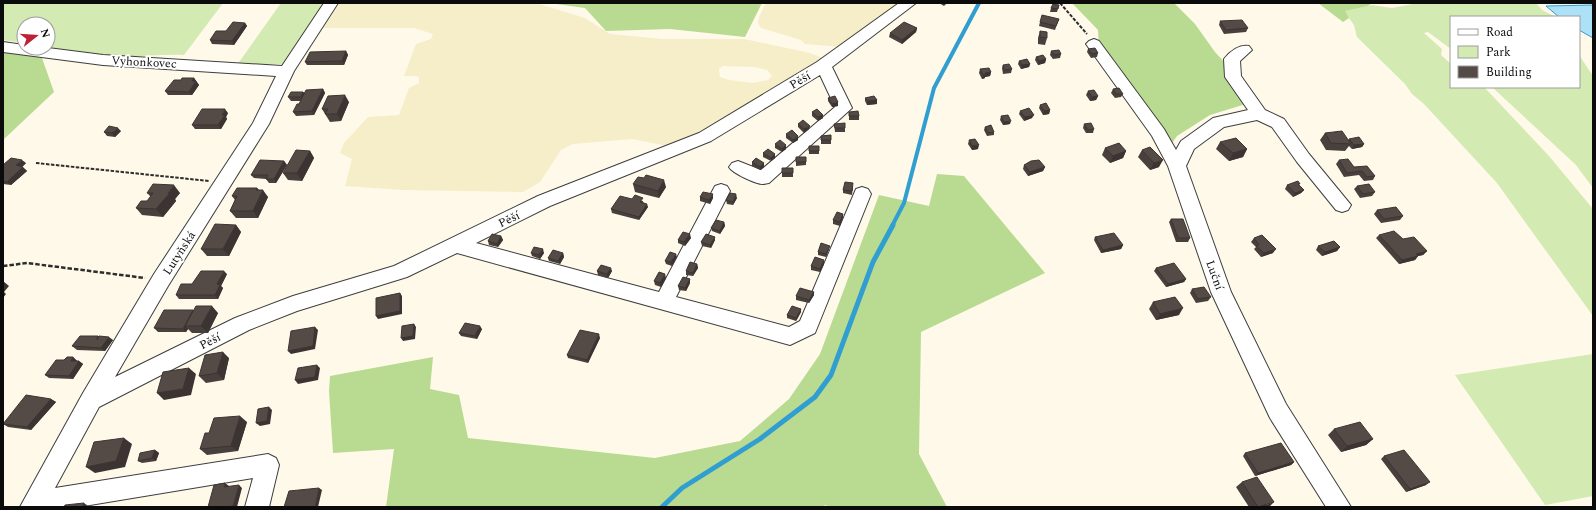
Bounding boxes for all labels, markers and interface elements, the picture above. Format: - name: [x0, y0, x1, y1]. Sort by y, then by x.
- north arrow: [16, 16, 56, 56]
- legend: [1450, 16, 1580, 88]
- text: Road: [1486, 23, 1513, 42]
- text: N: [36, 26, 55, 40]
- text: Park: [1486, 43, 1511, 62]
- street label: Vyhonkovec: [111, 51, 177, 74]
- text: Building: [1486, 63, 1532, 82]
- street label: Pěší: [786, 66, 816, 94]
- street label: Pěší: [495, 206, 524, 233]
- street label: Lutyňská: [158, 227, 201, 279]
- street label: Luční: [1200, 257, 1229, 294]
- street label: Pěší: [196, 327, 226, 355]

